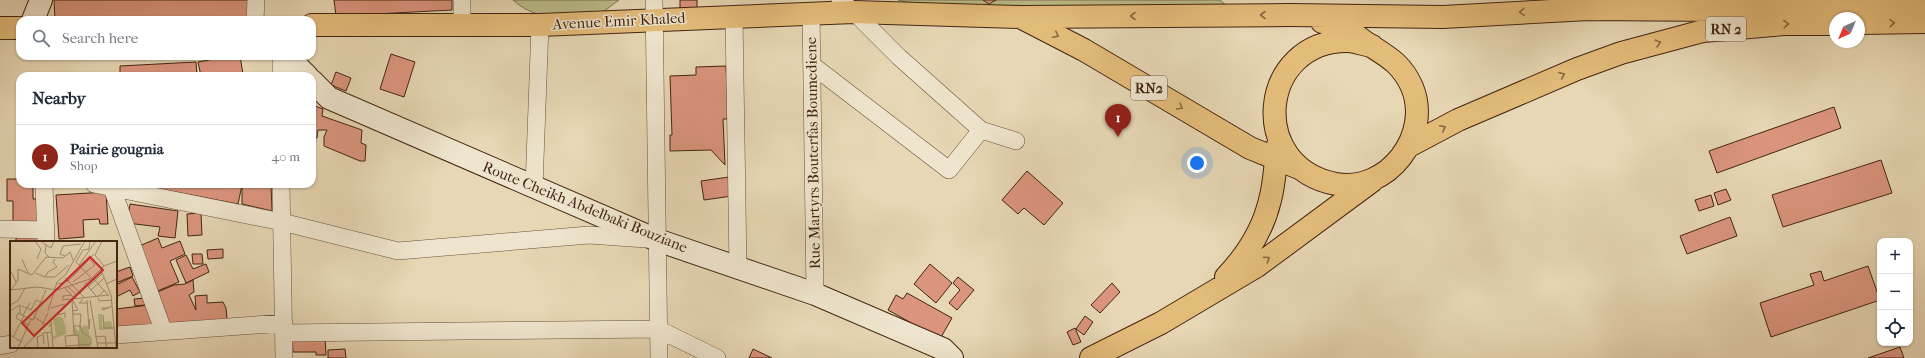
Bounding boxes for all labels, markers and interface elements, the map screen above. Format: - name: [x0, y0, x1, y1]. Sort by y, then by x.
- street label: Avenue Emir Khaled: [551, 8, 687, 34]
- one-way arrow: [1519, 8, 1525, 17]
- one-way arrow: [1260, 11, 1266, 20]
- one-way arrow: [1130, 12, 1136, 20]
- north arrow: [1829, 12, 1865, 48]
- search box: [16, 16, 316, 60]
- road number: RN 2: [1706, 17, 1746, 41]
- one-way arrow: [1889, 18, 1895, 27]
- one-way arrow: [1783, 20, 1789, 28]
- icon: search: [30, 27, 52, 49]
- text: Search here: [62, 29, 138, 47]
- one-way arrow: [1051, 30, 1059, 38]
- street label: Rue Martyrs Bouterfas Boumediene: [802, 36, 824, 269]
- one-way arrow: [1655, 39, 1662, 48]
- one-way arrow: [1558, 72, 1566, 80]
- road number: RN2: [1131, 76, 1167, 100]
- text: Nearby: [32, 88, 86, 108]
- one-way arrow: [1176, 102, 1183, 109]
- pin: 1: [1105, 104, 1131, 137]
- one-way arrow: [1439, 125, 1447, 132]
- text: Pairie gougnia: [70, 140, 164, 158]
- text: 1: [43, 149, 47, 164]
- text: 40 m: [272, 149, 300, 164]
- your location: [1187, 153, 1207, 173]
- text: Shop: [70, 158, 98, 173]
- street label: Route Cheikh Abdelbaki Bouziane: [480, 158, 691, 257]
- map controls: [1877, 238, 1913, 346]
- button: +: [1877, 238, 1913, 274]
- inset map: [10, 241, 117, 348]
- one-way arrow: [1263, 257, 1270, 264]
- button: −: [1877, 274, 1913, 310]
- button: locate: [1877, 310, 1913, 346]

